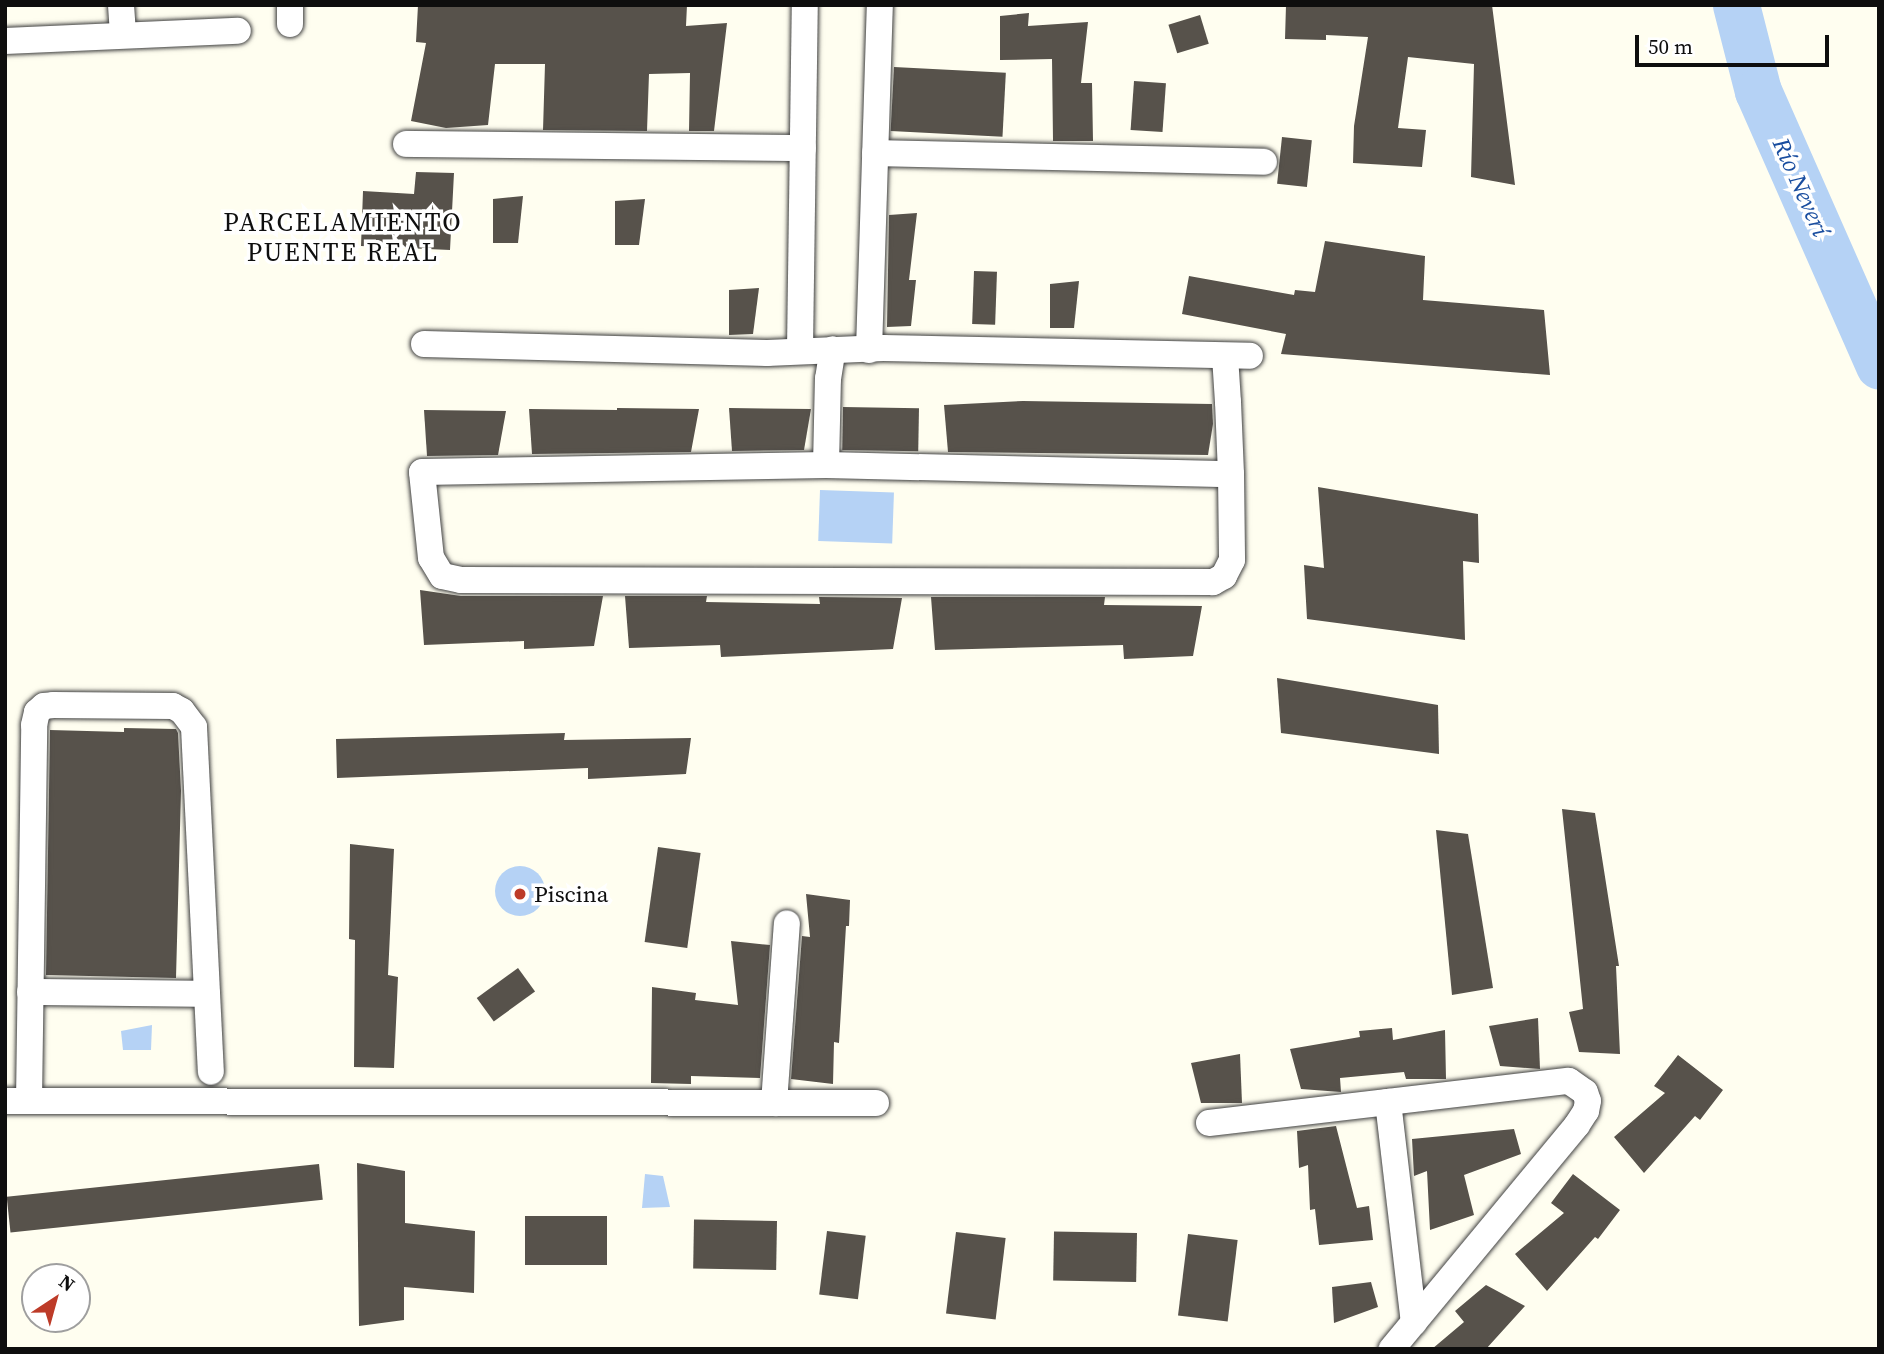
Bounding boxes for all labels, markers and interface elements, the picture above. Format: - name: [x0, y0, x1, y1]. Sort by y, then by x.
- scale bar: [1639, 21, 1833, 65]
- text: 50 m: [1648, 32, 1693, 61]
- water label: Río Neverí: [1767, 133, 1835, 241]
- district label: PARCELAMIENTO PUENTE REAL: [225, 207, 461, 268]
- place label: Piscina: [534, 880, 608, 908]
- marker: Piscina: [512, 886, 528, 902]
- north arrow: [21, 1263, 91, 1333]
- text: N: [54, 1268, 80, 1297]

